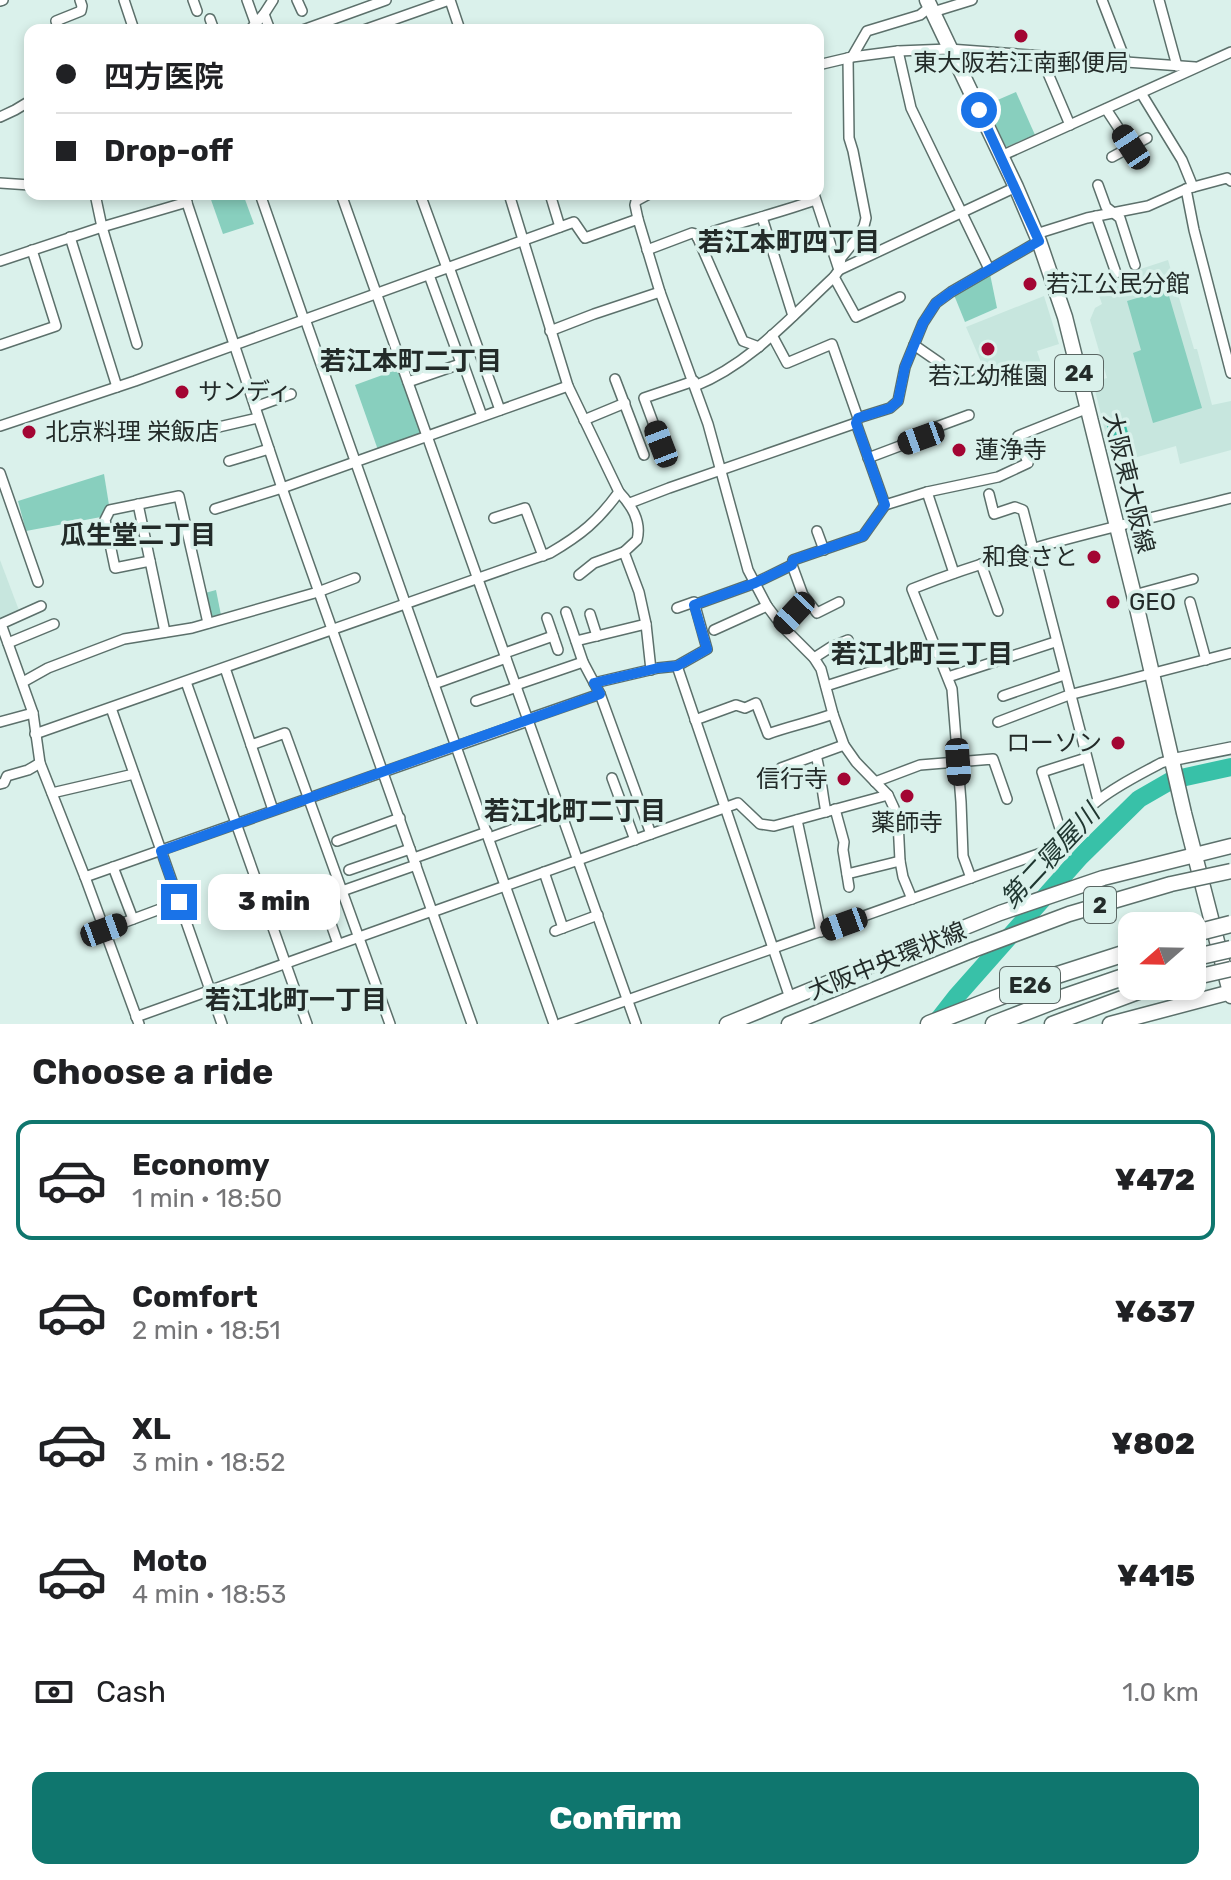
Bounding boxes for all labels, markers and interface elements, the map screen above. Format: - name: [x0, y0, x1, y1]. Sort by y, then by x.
- marker: 東大阪若江南郵便局: [1012, 27, 1030, 45]
- place label: 東大阪若江南郵便局: [913, 49, 1129, 77]
- text: 四方医院: [104, 59, 224, 95]
- route start: [961, 92, 997, 128]
- car: [1108, 120, 1154, 174]
- text: Drop-off: [104, 133, 233, 169]
- district label: 若江本町四丁目: [698, 227, 880, 258]
- place label: 若江公民分館: [1046, 270, 1190, 298]
- marker: 若江公民分館: [1021, 275, 1039, 293]
- marker: 若江幼稚園: [979, 340, 997, 358]
- district label: 若江本町二丁目: [320, 346, 502, 377]
- road number: 24: [1055, 355, 1103, 391]
- place label: 若江幼稚園: [928, 362, 1048, 390]
- place label: サンディ: [198, 378, 292, 406]
- marker: サンディ: [173, 383, 191, 401]
- street label: 大阪東大阪線: [1098, 410, 1160, 556]
- car: [641, 417, 681, 471]
- place label: 北京料理 栄飯店: [45, 418, 219, 446]
- car: [894, 419, 948, 457]
- marker: 北京料理 栄飯店: [20, 423, 38, 441]
- place label: 蓮浄寺: [975, 436, 1047, 464]
- marker: 蓮浄寺: [950, 441, 968, 459]
- district label: 瓜生堂二丁目: [60, 520, 216, 551]
- place label: 和食さと: [982, 543, 1078, 571]
- marker: 和食さと: [1085, 548, 1103, 566]
- car: [769, 587, 819, 639]
- place label: GEO: [1129, 588, 1176, 616]
- marker: GEO: [1104, 593, 1122, 611]
- district label: 若江北町三丁目: [831, 639, 1013, 670]
- place label: ローソン: [1006, 729, 1102, 757]
- marker: ローソン: [1109, 734, 1127, 752]
- car: [944, 737, 972, 787]
- place label: 信行寺: [756, 765, 828, 793]
- marker: 信行寺: [835, 770, 853, 788]
- marker: 薬師寺: [898, 787, 916, 805]
- district label: 若江北町二丁目: [484, 796, 666, 827]
- water label: 第二寝屋川: [995, 796, 1108, 914]
- place label: 薬師寺: [871, 809, 943, 837]
- callout: 3 min: [207, 874, 339, 930]
- route end: [161, 884, 197, 920]
- text: 3 min: [238, 886, 310, 917]
- road number: 2: [1084, 887, 1116, 923]
- car: [817, 905, 871, 943]
- car: [77, 911, 131, 949]
- north arrow: [1118, 912, 1206, 1000]
- map controls: [1118, 912, 1206, 1000]
- street label: 大阪中央環状線: [804, 917, 970, 1005]
- road number: E26: [1000, 967, 1060, 1003]
- district label: 若江北町一丁目: [205, 985, 387, 1016]
- text: Choose a ride: [32, 1050, 273, 1093]
- icon: car: [36, 1144, 108, 1216]
- text: Economy: [132, 1147, 270, 1183]
- text: ¥472: [1115, 1162, 1195, 1198]
- text: 1 min · 18:50: [132, 1183, 282, 1214]
- icon: car: [36, 1276, 108, 1348]
- text: Comfort: [132, 1279, 258, 1315]
- text: ¥637: [1115, 1294, 1195, 1330]
- text: 2 min · 18:51: [132, 1315, 281, 1346]
- icon: car: [36, 1408, 108, 1480]
- text: XL: [132, 1411, 171, 1447]
- text: ¥802: [1111, 1426, 1195, 1462]
- text: 3 min · 18:52: [132, 1447, 286, 1478]
- icon: car: [36, 1540, 108, 1612]
- text: Moto: [132, 1543, 207, 1579]
- text: ¥415: [1117, 1558, 1195, 1594]
- text: 4 min · 18:53: [132, 1579, 286, 1610]
- icon: cash: [32, 1670, 76, 1714]
- text: Cash: [96, 1674, 166, 1710]
- text: 1.0 km: [1122, 1677, 1199, 1708]
- button: Confirm: [32, 1772, 1199, 1864]

